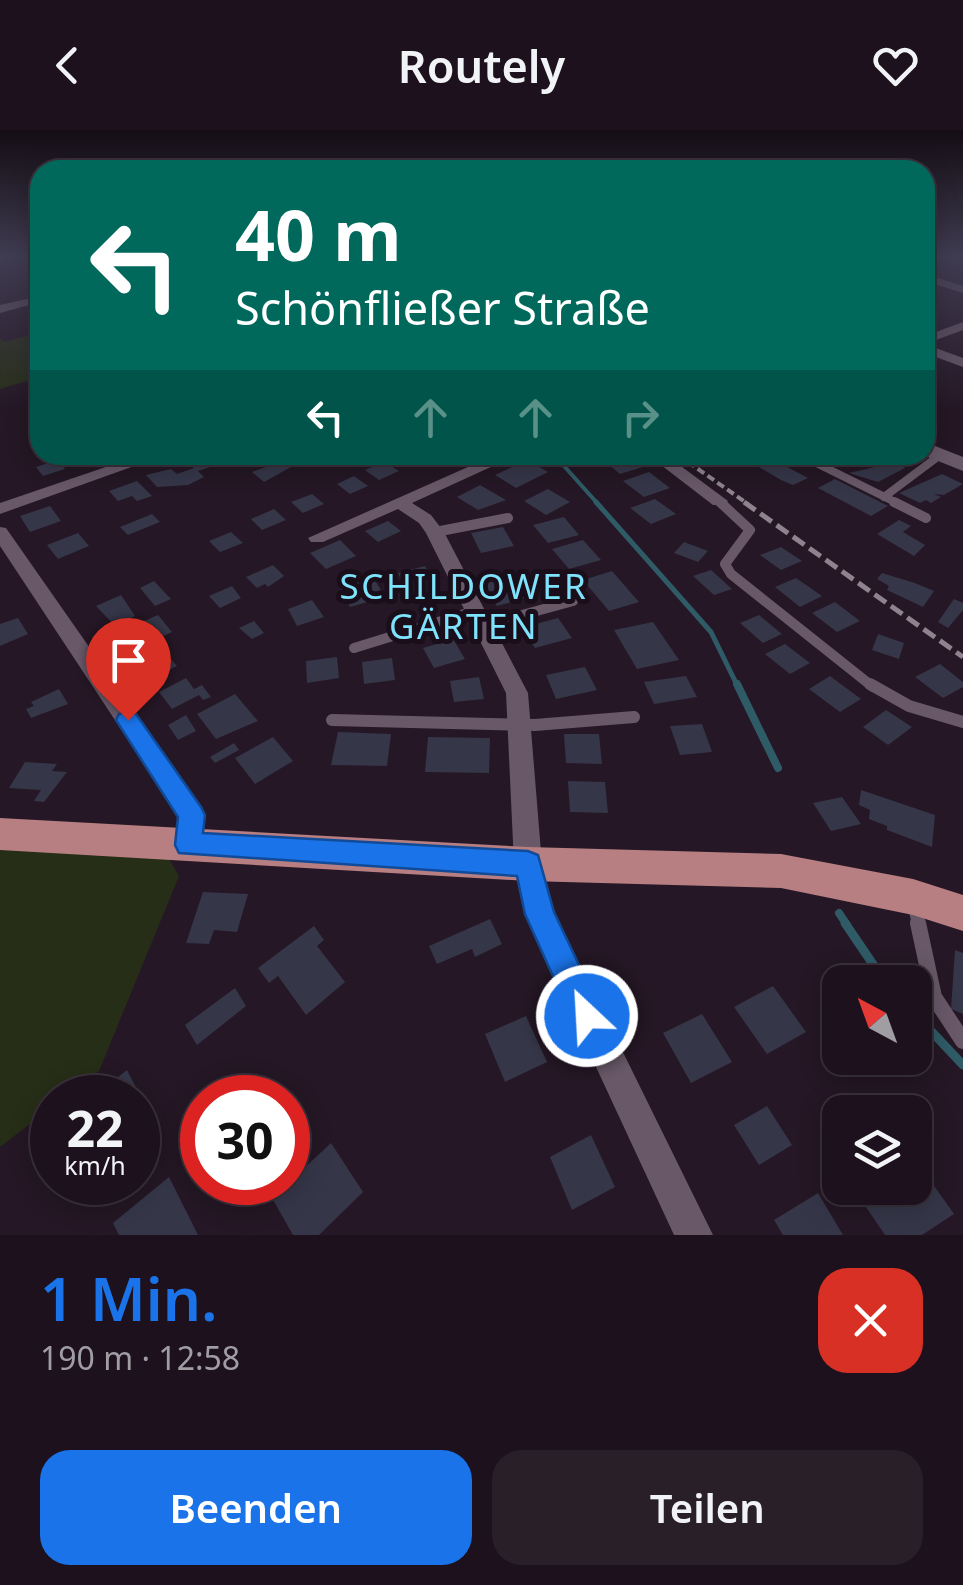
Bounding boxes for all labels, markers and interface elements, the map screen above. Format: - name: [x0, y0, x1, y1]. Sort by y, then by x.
- text: Routely: [398, 35, 565, 96]
- icon: back: [40, 38, 95, 93]
- icon: heart: [868, 38, 923, 93]
- text: 40 m: [235, 186, 402, 282]
- icon: left: [70, 200, 200, 330]
- text: Schönfließer Straße: [235, 277, 650, 338]
- icon: left: [298, 390, 353, 445]
- icon: ahead: [403, 390, 458, 445]
- icon: ahead: [508, 390, 563, 445]
- icon: right: [613, 390, 668, 445]
- district label: SCHILDOWER GÄRTEN: [340, 562, 588, 649]
- pin: [86, 618, 171, 721]
- icon: arrive: [101, 633, 156, 688]
- position arrow: [535, 964, 639, 1068]
- north arrow: [822, 965, 932, 1075]
- map controls: [822, 965, 932, 1205]
- speed limit sign: 30: [180, 1075, 310, 1205]
- text: 22: [66, 1094, 124, 1162]
- button: layers: [822, 1095, 932, 1205]
- text: km/h: [64, 1148, 126, 1182]
- text: 1 Min.: [40, 1257, 217, 1339]
- button: close: [818, 1268, 923, 1373]
- text: 190 m · 12:58: [40, 1336, 240, 1379]
- button: Beenden: [40, 1450, 472, 1565]
- button: Teilen: [492, 1450, 923, 1565]

